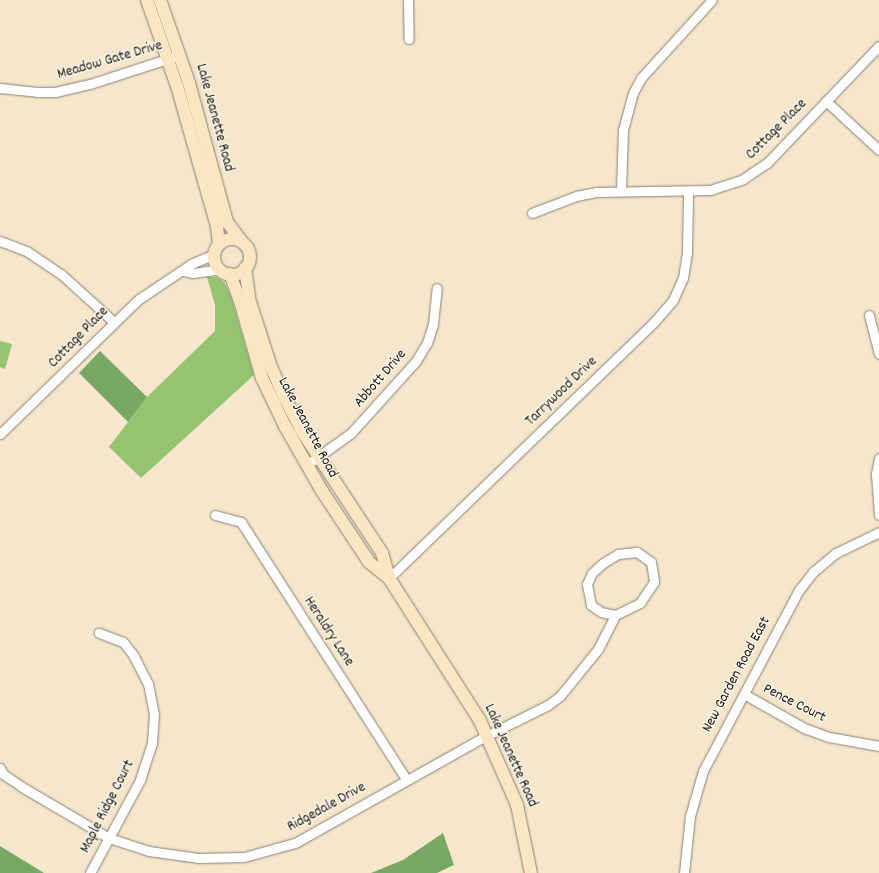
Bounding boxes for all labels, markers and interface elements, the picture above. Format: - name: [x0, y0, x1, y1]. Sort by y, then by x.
- street label: Meadow Gate Drive: [55, 37, 165, 85]
- street label: Lake Jeanette Road: [191, 62, 237, 174]
- street label: Cottage Place: [743, 96, 811, 164]
- street label: Cottage Place: [45, 303, 113, 373]
- street label: Abbott Drive: [351, 346, 411, 412]
- street label: Tarrywood Drive: [522, 353, 602, 431]
- street label: Lake Jeanette Road: [273, 375, 341, 481]
- street label: Heraldry Lane: [299, 594, 357, 670]
- street label: New Garden Road East: [699, 614, 775, 736]
- street label: Pence Court: [760, 681, 828, 727]
- street label: Lake Jeanette Road: [479, 702, 541, 810]
- street label: Maple Ridge Court: [77, 758, 139, 856]
- street label: Ridgedale Drive: [285, 779, 369, 837]

